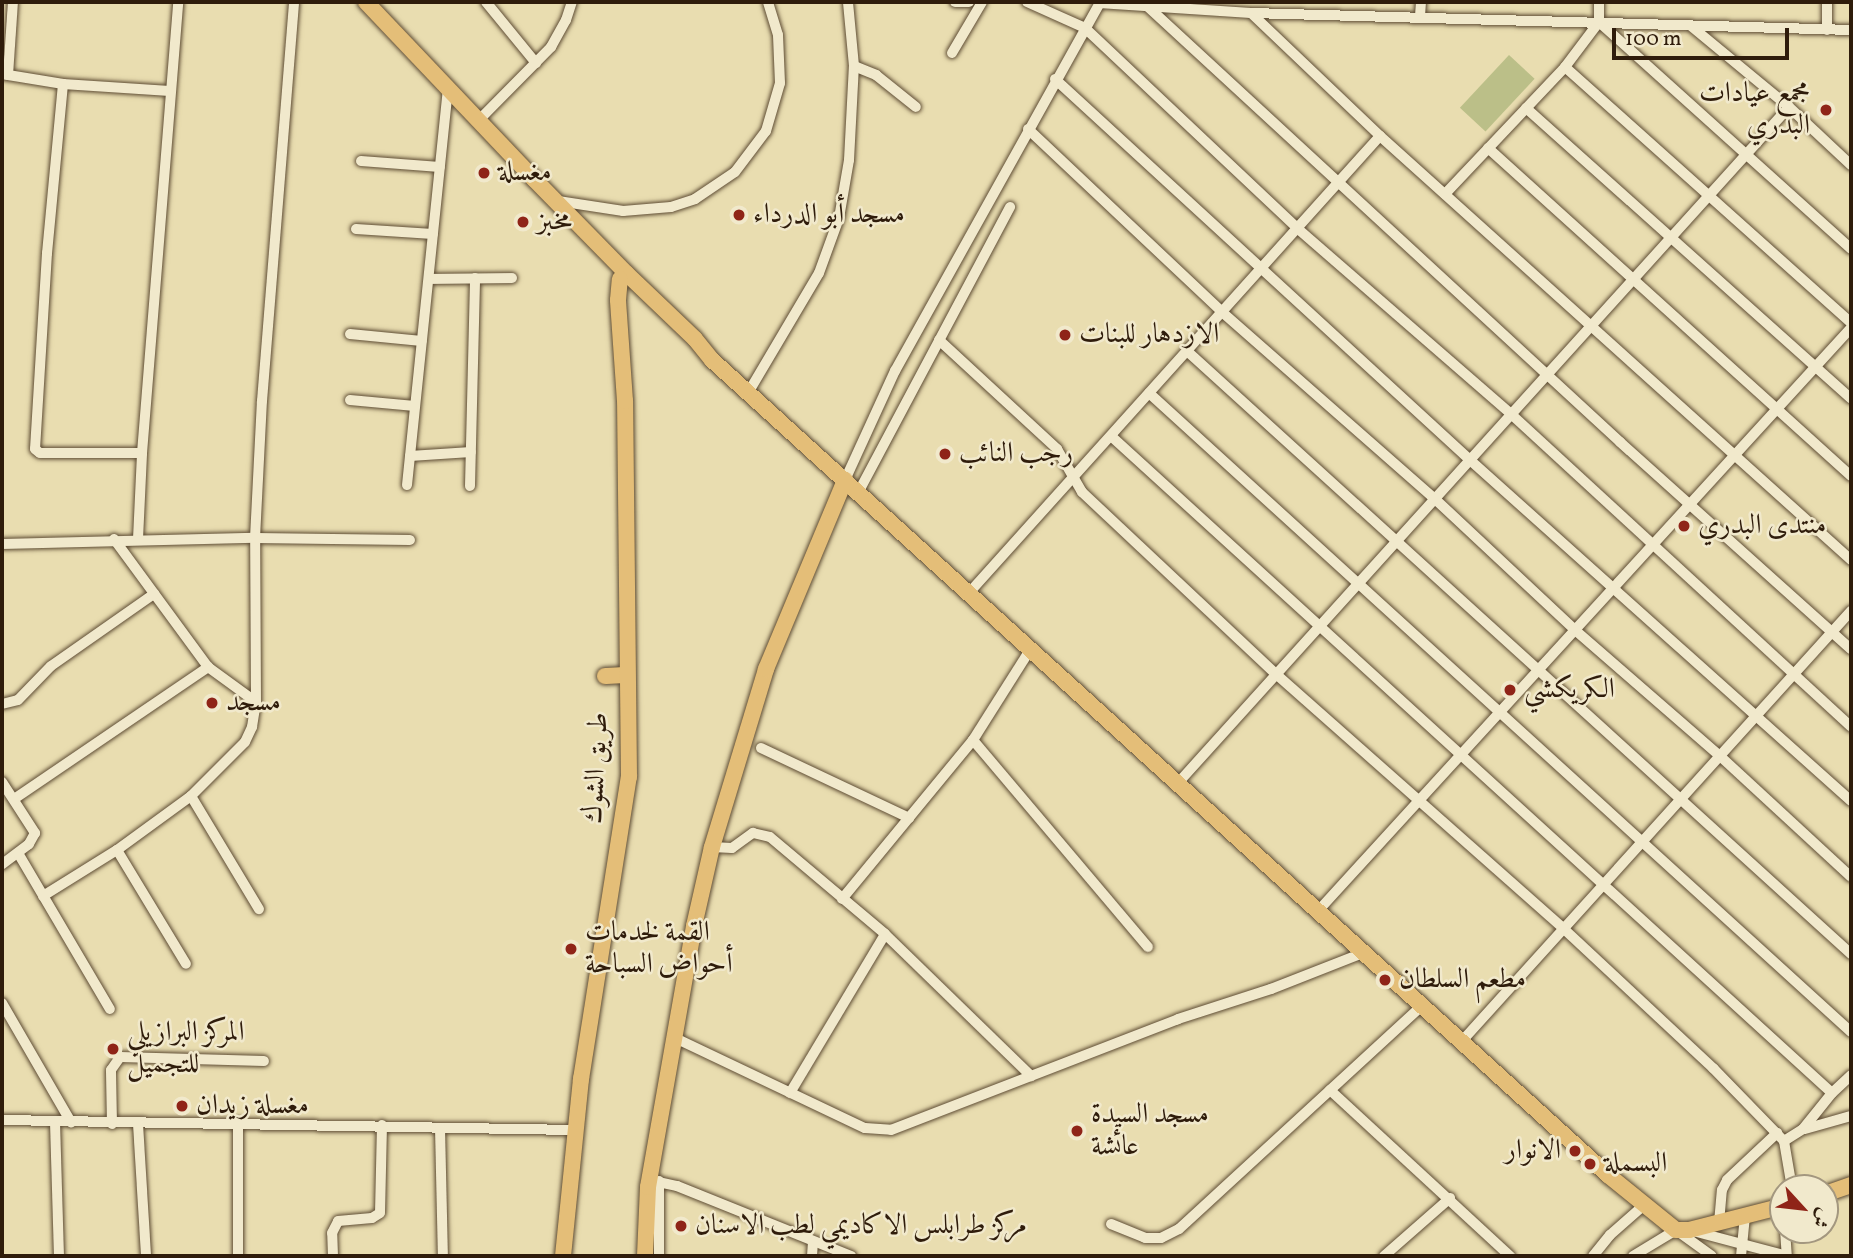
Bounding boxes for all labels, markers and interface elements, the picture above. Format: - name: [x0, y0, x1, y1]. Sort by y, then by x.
- scale bar: [1615, 14, 1792, 58]
- text: 100 m: [1625, 25, 1682, 54]
- place label: مجمع عيادات البدري: [1699, 77, 1810, 143]
- marker: مجمع عيادات البدري: [1816, 100, 1836, 120]
- place label: مغسلة: [498, 156, 552, 190]
- marker: مغسلة: [476, 165, 492, 181]
- place label: مسجد أبو الدرداء: [753, 198, 905, 232]
- place label: مخبز: [537, 205, 572, 239]
- marker: مسجد أبو الدرداء: [731, 207, 747, 223]
- marker: مخبز: [515, 214, 531, 230]
- place label: الازدهار للبنات: [1079, 318, 1219, 352]
- marker: الازدهار للبنات: [1057, 327, 1073, 343]
- place label: رجب النائب: [959, 437, 1073, 471]
- marker: رجب النائب: [937, 446, 953, 462]
- place label: منتدى البدري: [1698, 509, 1826, 543]
- marker: منتدى البدري: [1676, 518, 1692, 534]
- place label: الكريكشي: [1524, 673, 1615, 707]
- marker: الكريكشي: [1502, 682, 1518, 698]
- place label: مسجد: [226, 686, 281, 720]
- marker: مسجد: [204, 695, 220, 711]
- street label: طريق الشوك: [577, 711, 617, 825]
- place label: القمة لخدمات أحواض السباحة: [585, 916, 733, 982]
- marker: القمة لخدمات أحواض السباحة: [563, 941, 579, 957]
- place label: مطعم السلطان: [1399, 963, 1526, 997]
- marker: مطعم السلطان: [1377, 972, 1393, 988]
- place label: المركز البرازيلي للتجميل: [127, 1016, 245, 1082]
- marker: المركز البرازيلي للتجميل: [105, 1041, 121, 1057]
- place label: مغسلة زيدان: [196, 1089, 309, 1123]
- marker: مغسلة زيدان: [174, 1098, 190, 1114]
- place label: مسجد السيدة عائشة: [1091, 1098, 1209, 1164]
- marker: مسجد السيدة عائشة: [1069, 1123, 1085, 1139]
- place label: الانوار: [1505, 1134, 1561, 1168]
- marker: الانوار: [1567, 1143, 1583, 1159]
- place label: البسملة: [1604, 1147, 1667, 1181]
- marker: البسملة: [1582, 1156, 1598, 1172]
- north arrow: [1769, 1174, 1839, 1244]
- text: ش: [1805, 1203, 1837, 1232]
- place label: مركز طرابلس الاكاديمي لطب الاسنان: [695, 1209, 1027, 1243]
- marker: مركز طرابلس الاكاديمي لطب الاسنان: [673, 1218, 689, 1234]

